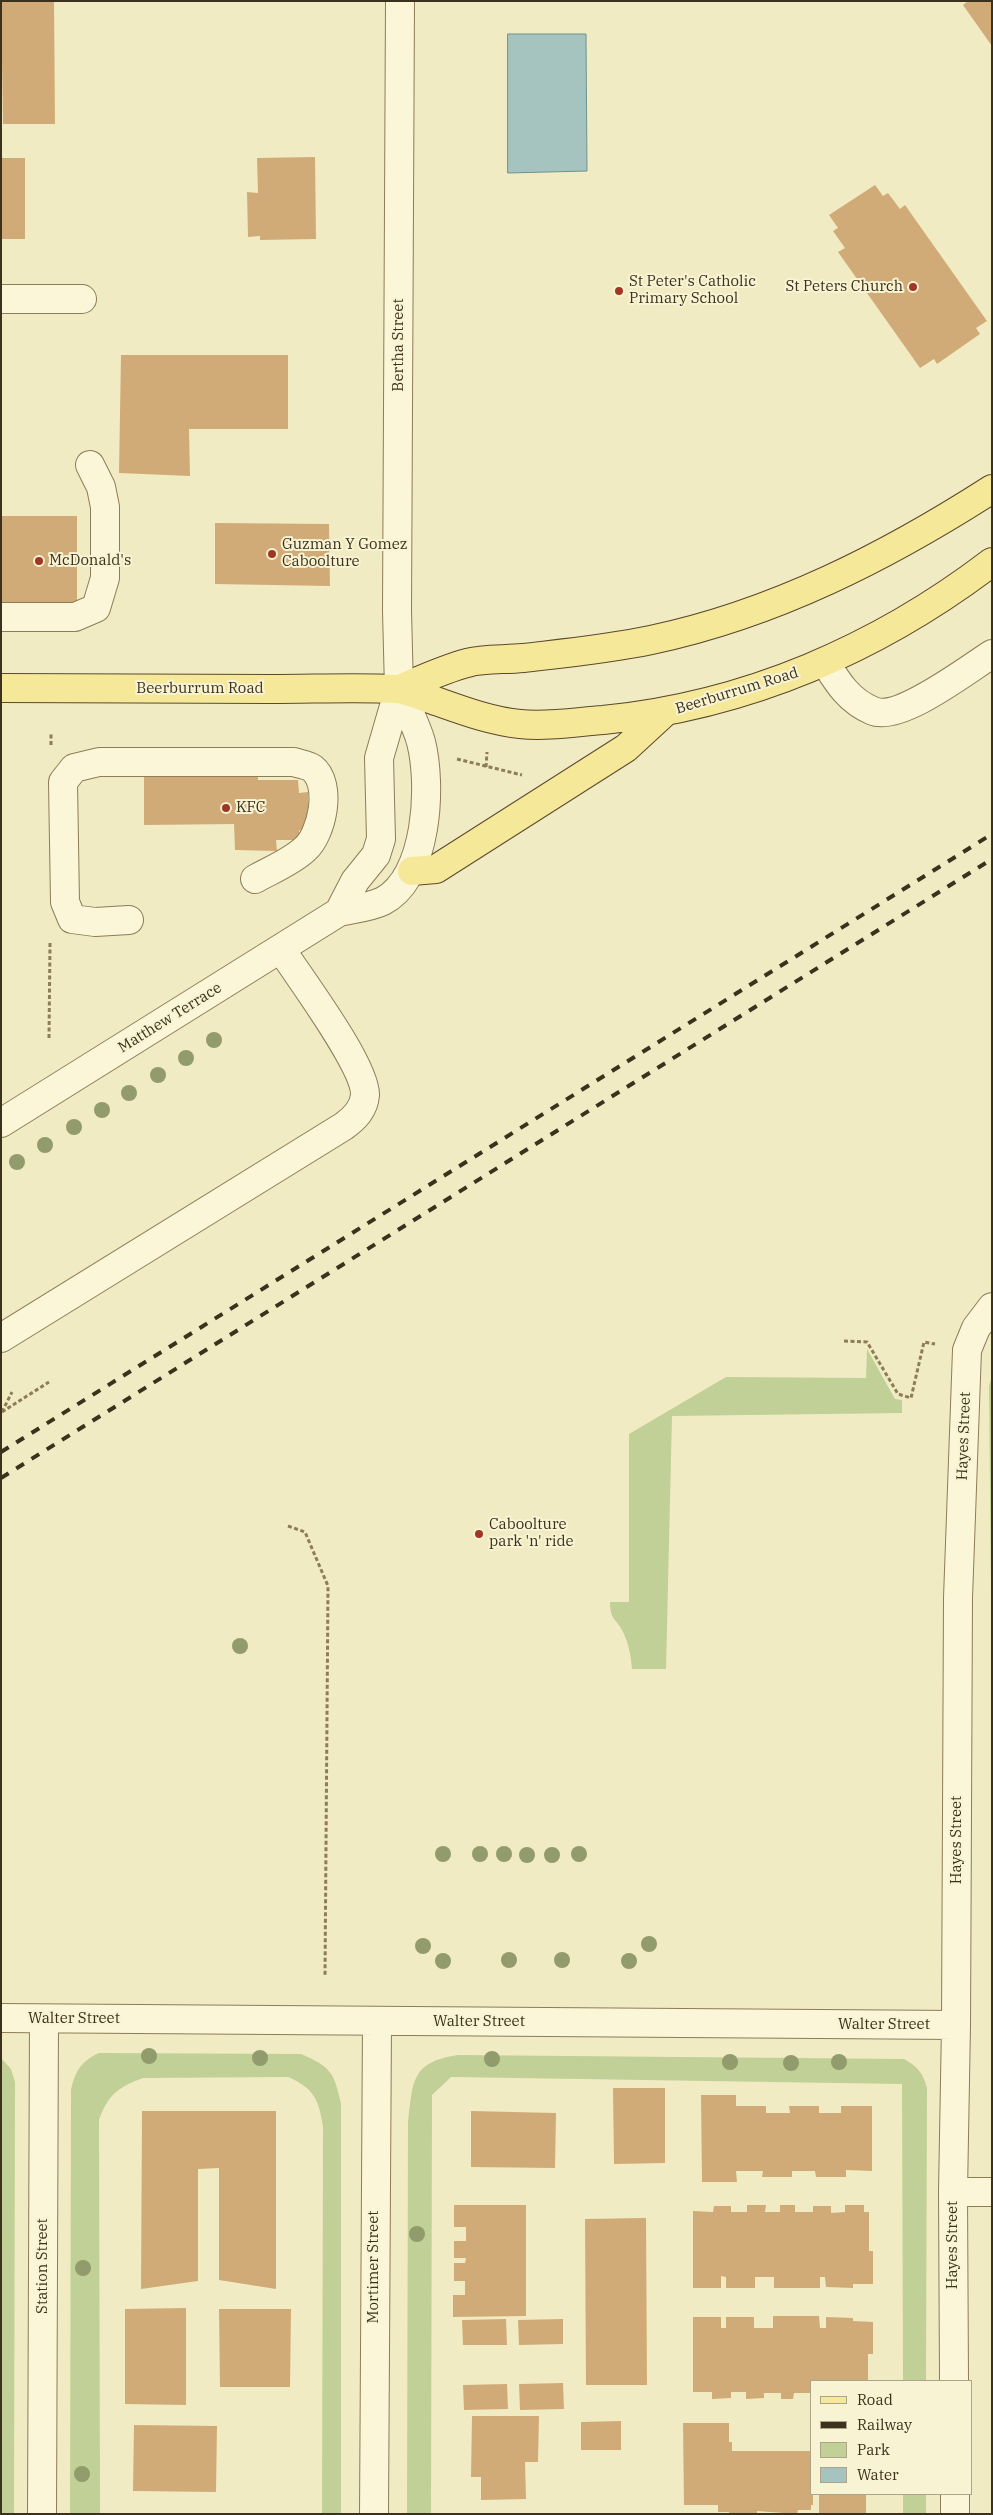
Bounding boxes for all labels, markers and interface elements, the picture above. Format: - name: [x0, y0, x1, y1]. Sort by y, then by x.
- place label: St Peter's Catholic Primary School: [629, 273, 756, 308]
- place label: St Peters Church: [785, 278, 903, 296]
- marker: St Peters Church: [907, 281, 919, 293]
- marker: St Peter's Catholic Primary School: [613, 285, 625, 297]
- street label: Bertha Street: [390, 298, 408, 392]
- place label: Guzman Y Gomez Caboolture: [282, 536, 407, 571]
- marker: Guzman Y Gomez Caboolture: [266, 548, 278, 560]
- place label: McDonald's: [49, 552, 131, 570]
- marker: McDonald's: [33, 555, 45, 567]
- street label: Beerburrum Road: [673, 664, 801, 718]
- street label: Beerburrum Road: [136, 680, 264, 698]
- place label: KFC: [236, 799, 265, 817]
- marker: KFC: [220, 802, 232, 814]
- street label: Matthew Terrace: [115, 979, 225, 1057]
- street label: Hayes Street: [953, 1391, 975, 1481]
- place label: Caboolture park 'n' ride: [489, 1516, 574, 1551]
- marker: Caboolture park 'n' ride: [473, 1528, 485, 1540]
- street label: Hayes Street: [948, 1796, 966, 1884]
- street label: Walter Street: [28, 2010, 120, 2028]
- street label: Walter Street: [433, 2013, 525, 2031]
- street label: Walter Street: [838, 2016, 930, 2034]
- street label: Hayes Street: [944, 2201, 962, 2289]
- street label: Mortimer Street: [365, 2211, 383, 2323]
- street label: Station Street: [34, 2218, 52, 2314]
- legend: [810, 2380, 973, 2495]
- text: Road: [857, 2390, 893, 2409]
- text: Railway: [857, 2415, 912, 2434]
- text: Park: [857, 2440, 890, 2459]
- text: Water: [857, 2465, 899, 2484]

